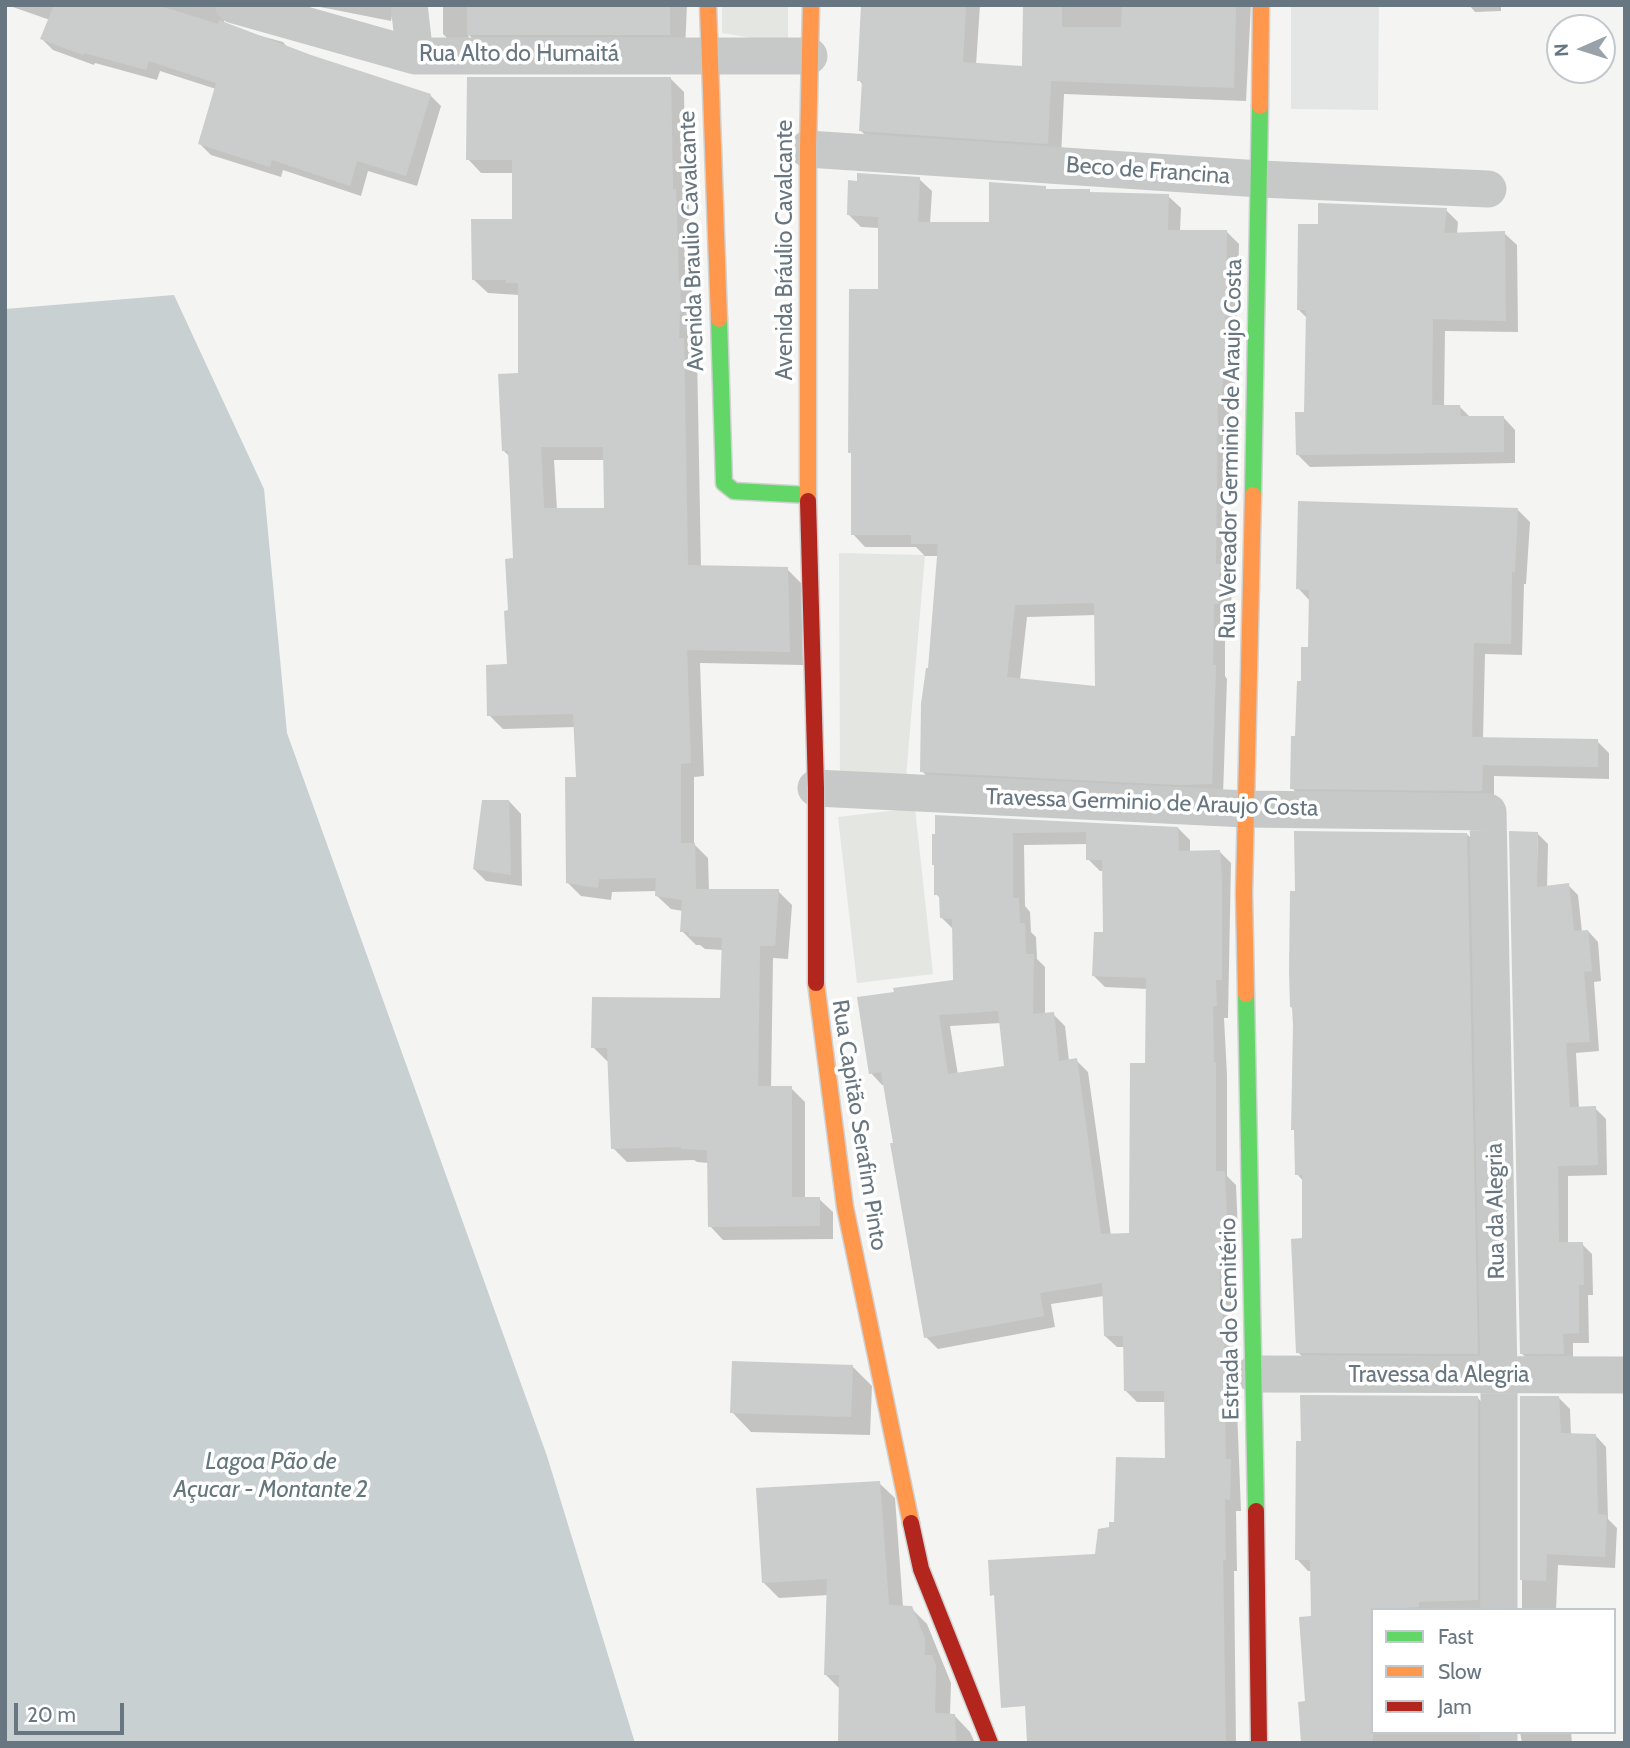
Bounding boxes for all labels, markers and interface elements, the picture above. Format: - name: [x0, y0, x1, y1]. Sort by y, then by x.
- north arrow: [1546, 14, 1616, 84]
- street label: Rua Alto do Humaitá: [419, 40, 619, 68]
- text: N: [1550, 43, 1573, 57]
- street label: Avenida Braulio Cavalcante: [674, 110, 710, 372]
- street label: Avenida Bráulio Cavalcante: [771, 120, 799, 380]
- street label: Beco de Francina: [1065, 151, 1231, 191]
- street label: Rua Vereador Germinio de Araujo Costa: [1214, 259, 1248, 639]
- street label: Travessa Germinio de Araujo Costa: [985, 783, 1319, 823]
- street label: Rua Capitão Serafim Pinto: [826, 998, 892, 1252]
- street label: Rua da Alegria: [1481, 1142, 1511, 1280]
- street label: Estrada do Cemitério: [1214, 1218, 1246, 1420]
- street label: Travessa da Alegria: [1349, 1361, 1529, 1389]
- water label: Lagoa Pão de Açucar - Montante 2: [174, 1448, 368, 1504]
- legend: [1371, 1608, 1616, 1734]
- text: Fast: [1438, 1624, 1474, 1649]
- text: Slow: [1438, 1659, 1482, 1684]
- scale bar: [18, 1688, 128, 1732]
- text: Jam: [1438, 1694, 1472, 1719]
- text: 20 m: [27, 1702, 76, 1727]

